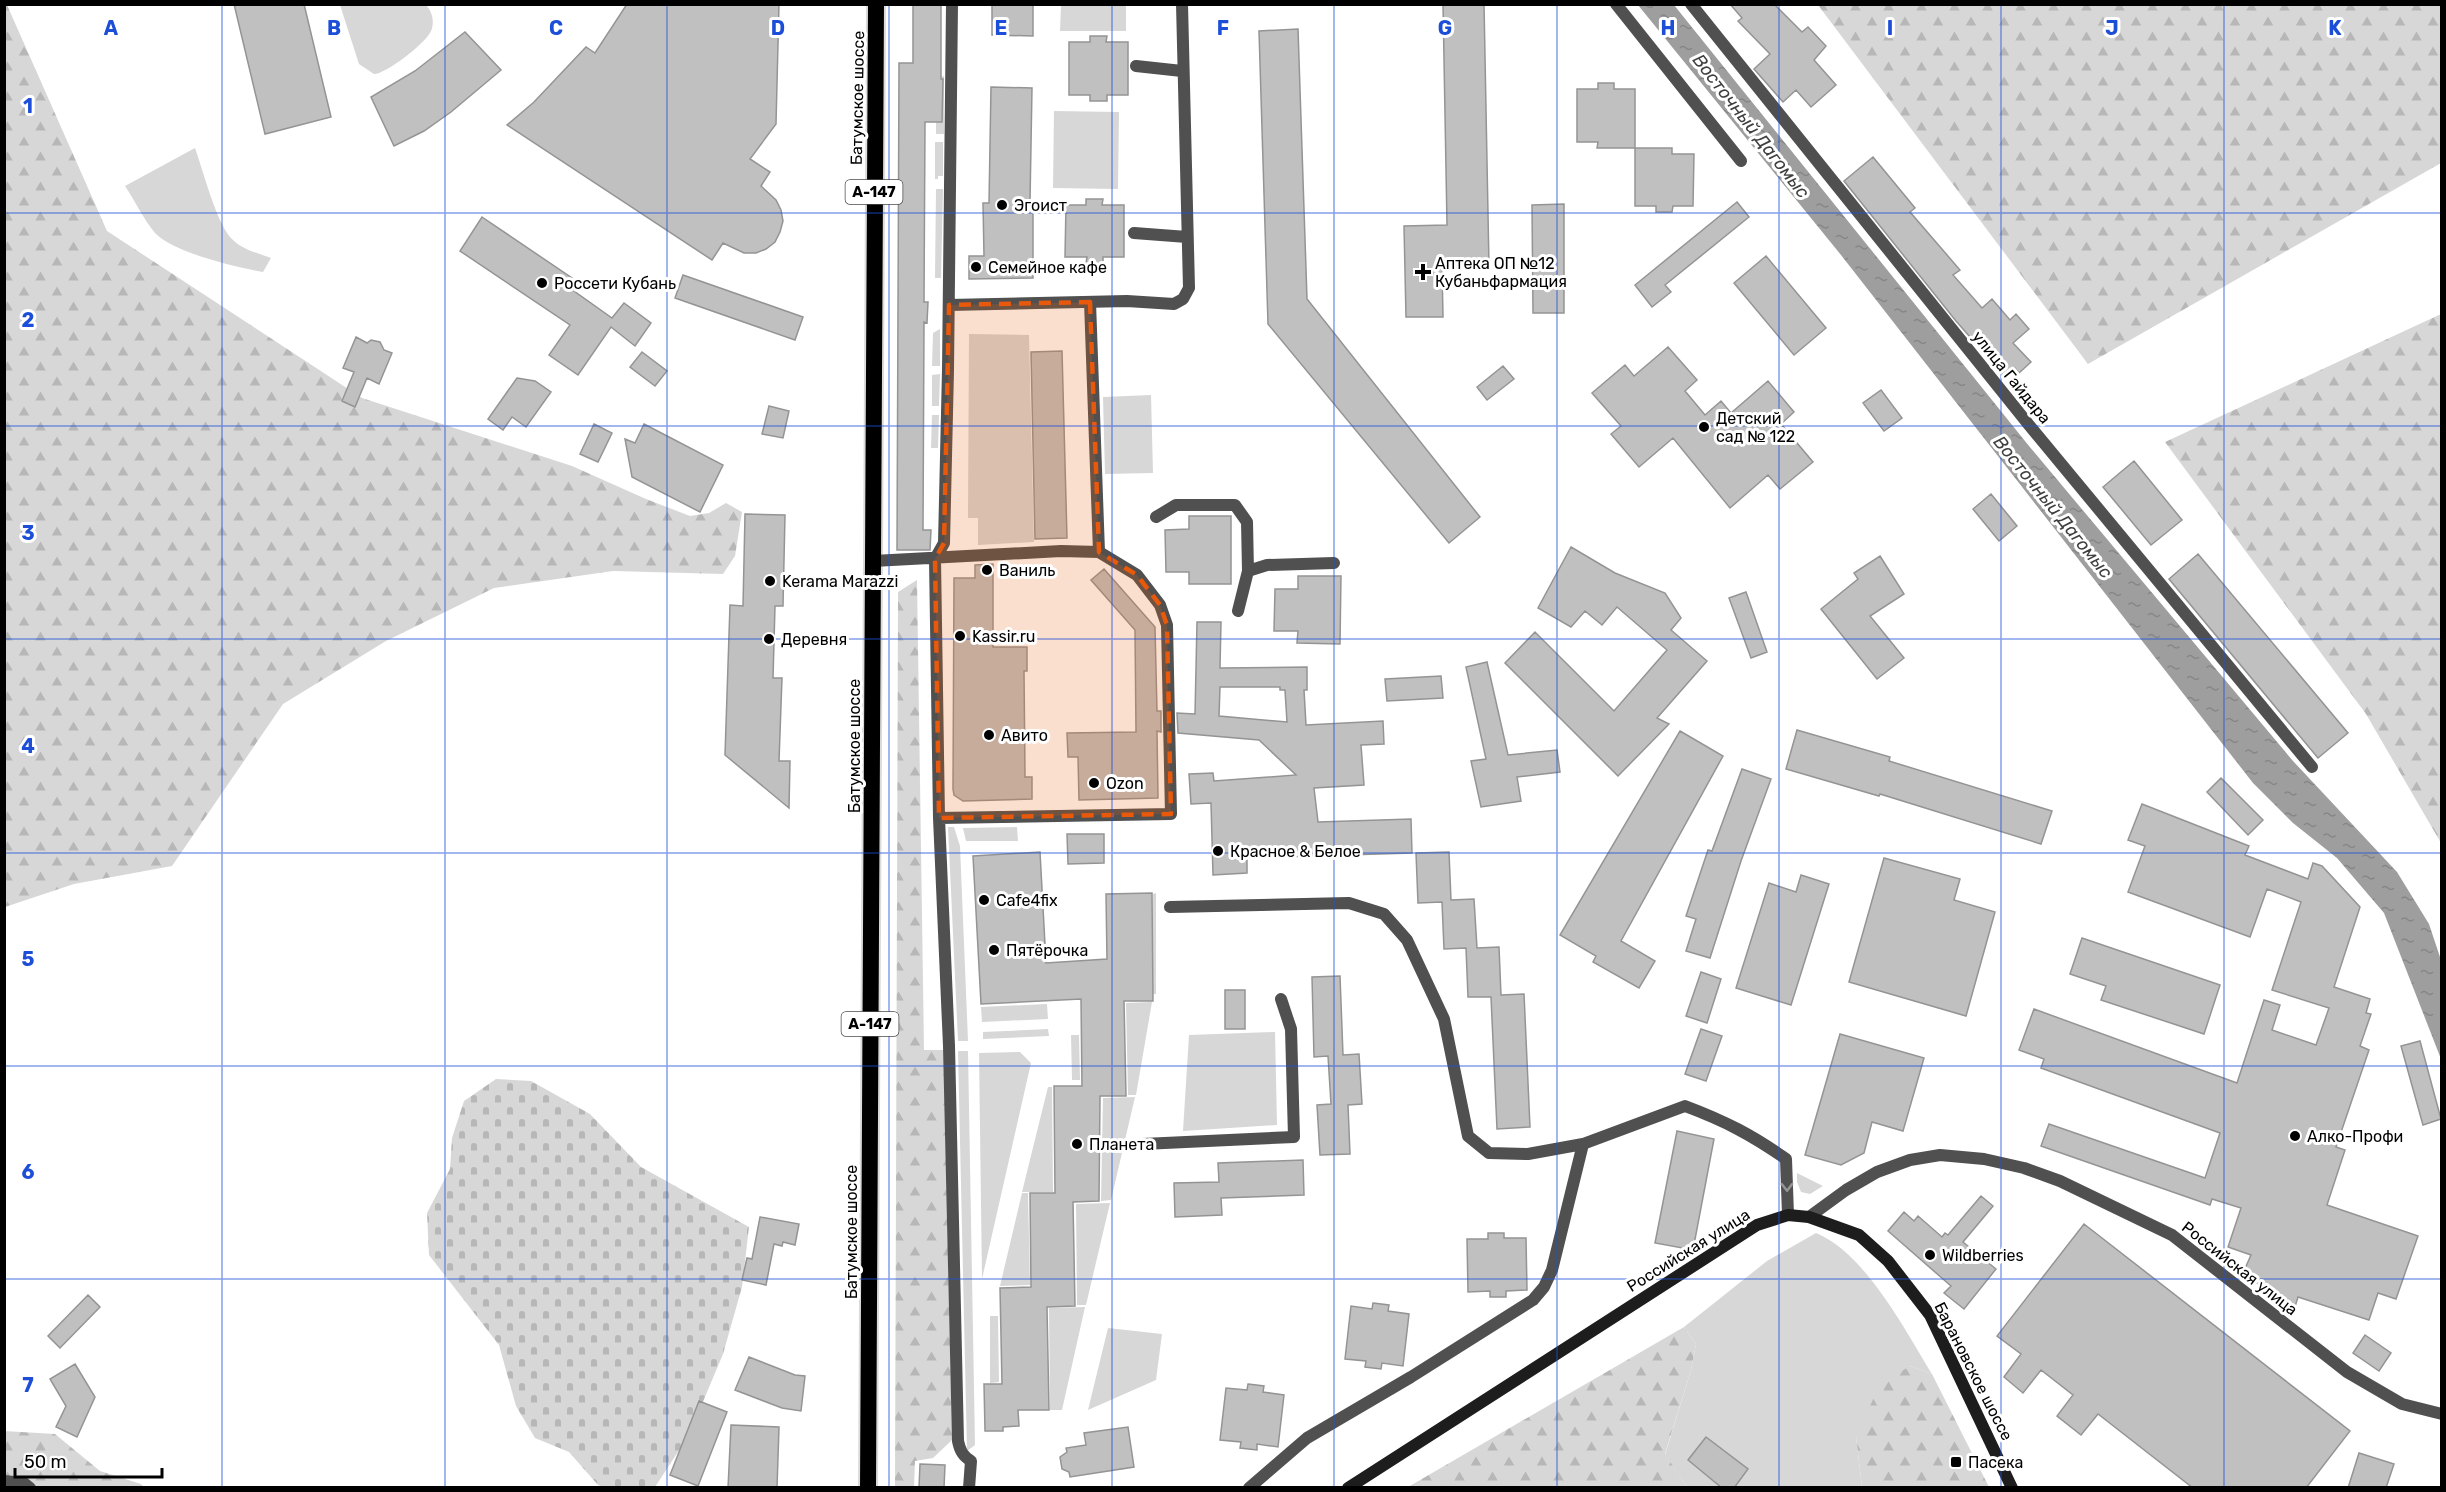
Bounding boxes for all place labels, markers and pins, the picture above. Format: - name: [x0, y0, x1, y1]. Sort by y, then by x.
- place label: Эгоист: [1014, 196, 1067, 215]
- marker: Эгоист: [995, 198, 1009, 212]
- place label: Аптека ОП №12 Кубаньфармация: [1435, 254, 1567, 291]
- place label: Семейное кафе: [988, 258, 1107, 277]
- marker: Семейное кафе: [969, 260, 983, 274]
- marker: Аптека ОП №12 Кубаньфармация: [1416, 265, 1430, 279]
- place label: Россети Кубань: [554, 274, 676, 293]
- marker: Россети Кубань: [535, 276, 549, 290]
- place label: Детский сад № 122: [1716, 409, 1795, 446]
- marker: Детский сад № 122: [1697, 420, 1711, 434]
- place label: Ваниль: [999, 561, 1055, 580]
- marker: Ваниль: [980, 563, 994, 577]
- place label: Kerama Marazzi: [782, 572, 898, 591]
- marker: Kerama Marazzi: [763, 574, 777, 588]
- place label: Kassir.ru: [972, 627, 1036, 646]
- marker: Kassir.ru: [953, 629, 967, 643]
- place label: Деревня: [781, 630, 847, 649]
- marker: Деревня: [762, 632, 776, 646]
- place label: Авито: [1001, 726, 1048, 745]
- marker: Авито: [982, 728, 996, 742]
- place label: Ozon: [1106, 774, 1144, 793]
- marker: Ozon: [1087, 776, 1101, 790]
- place label: Красное & Белое: [1230, 842, 1361, 861]
- marker: Красное & Белое: [1211, 844, 1225, 858]
- place label: Cafe4fix: [996, 891, 1058, 910]
- marker: Cafe4fix: [977, 893, 991, 907]
- place label: Пятёрочка: [1006, 941, 1088, 960]
- marker: Пятёрочка: [987, 943, 1001, 957]
- place label: Алко-Профи: [2307, 1127, 2403, 1146]
- marker: Алко-Профи: [2288, 1129, 2302, 1143]
- place label: Планета: [1089, 1135, 1154, 1154]
- marker: Планета: [1070, 1137, 1084, 1151]
- place label: Wildberries: [1942, 1246, 2024, 1265]
- marker: Wildberries: [1923, 1248, 1937, 1262]
- place label: Пасека: [1968, 1453, 2023, 1472]
- marker: Пасека: [1949, 1455, 1963, 1469]

